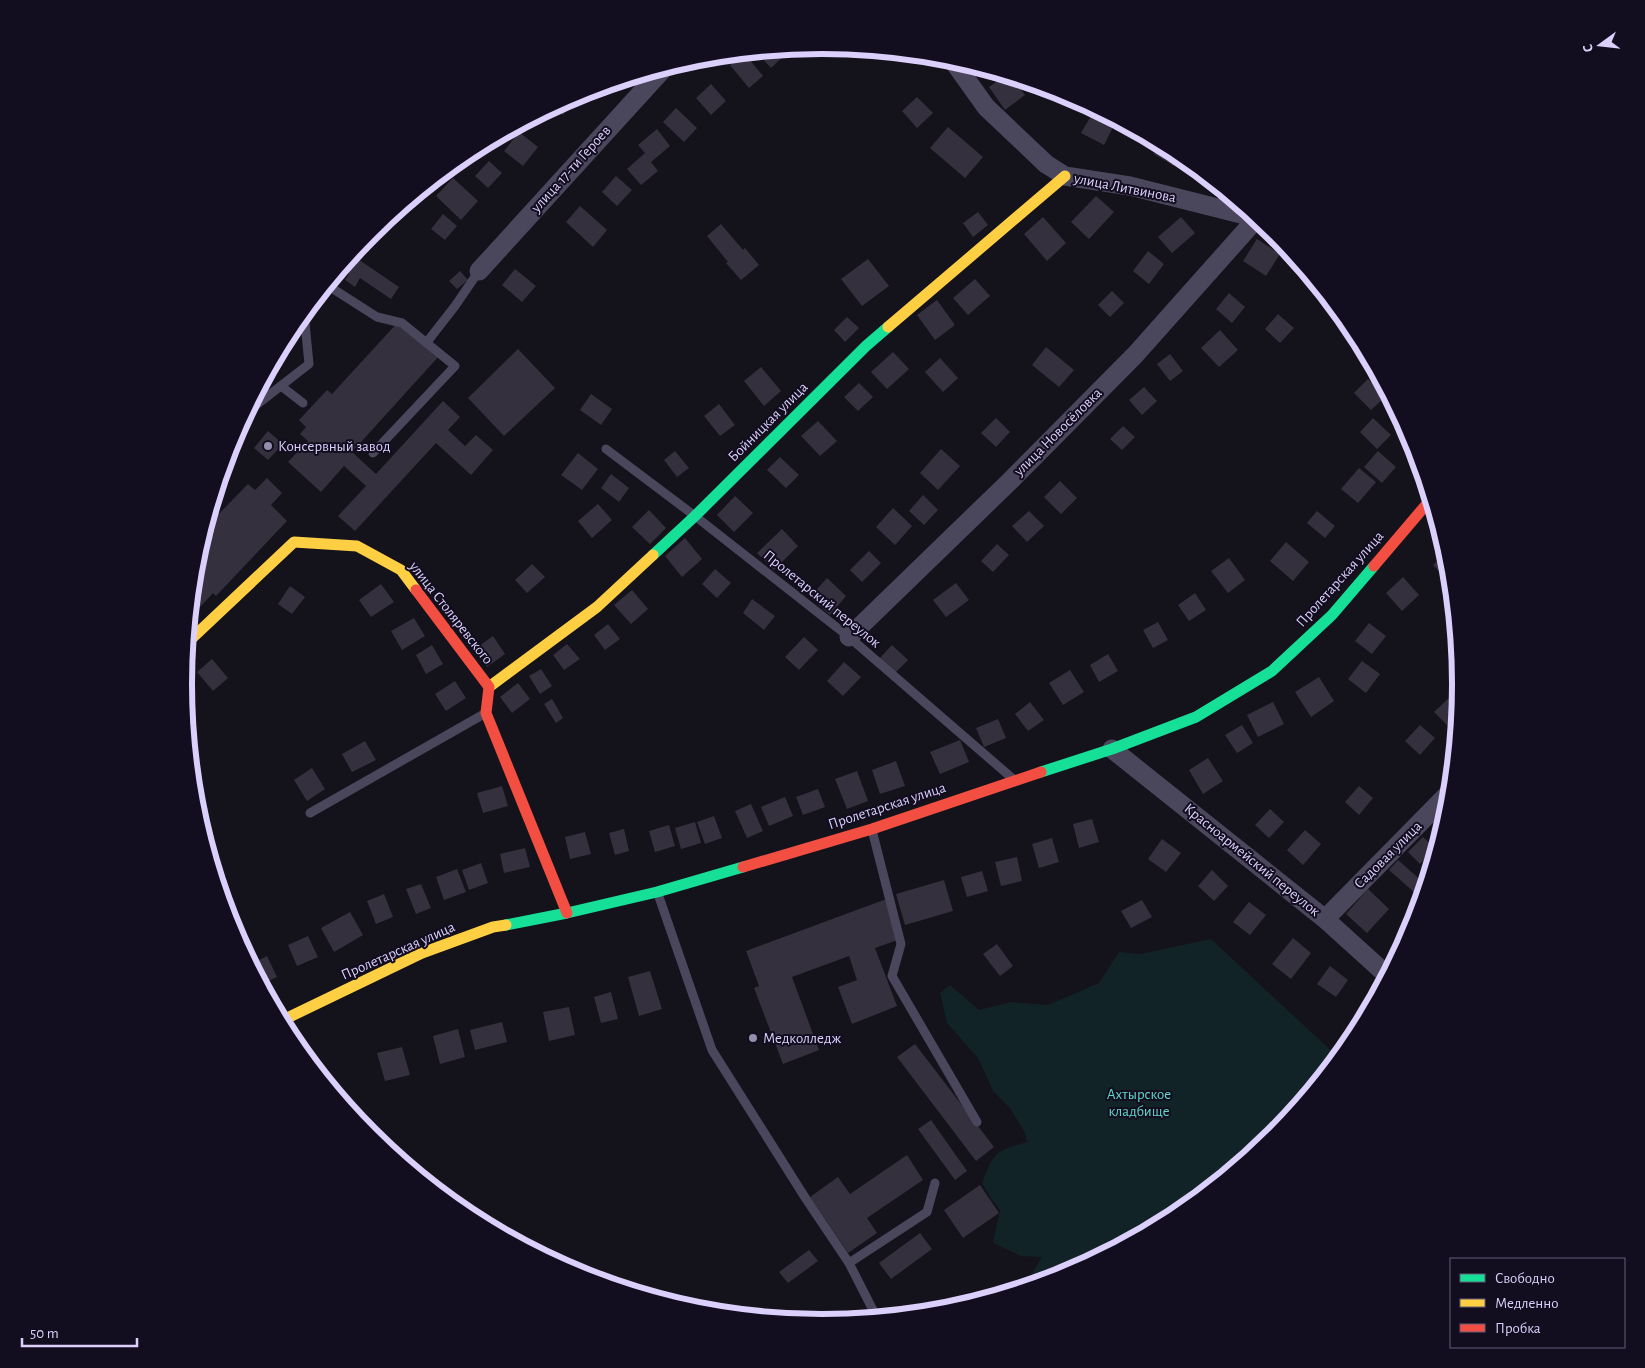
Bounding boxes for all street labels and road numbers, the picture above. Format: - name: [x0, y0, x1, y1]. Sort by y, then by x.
- street label: улица 17-ти Героев: [528, 123, 614, 216]
- street label: улица Литвинова: [1072, 171, 1177, 205]
- street label: Бойницкая улица: [725, 379, 811, 465]
- street label: улица Новосёловка: [1011, 385, 1105, 479]
- street label: Пролетарская улица: [1293, 528, 1387, 630]
- street label: Пролетарский переулок: [761, 547, 883, 651]
- street label: улица Столяревского: [406, 558, 496, 667]
- street label: Пролетарская улица: [826, 780, 948, 832]
- street label: Красноармейский переулок: [1181, 801, 1323, 919]
- street label: Садовая улица: [1351, 818, 1425, 892]
- street label: Пролетарская улица: [339, 919, 457, 983]

